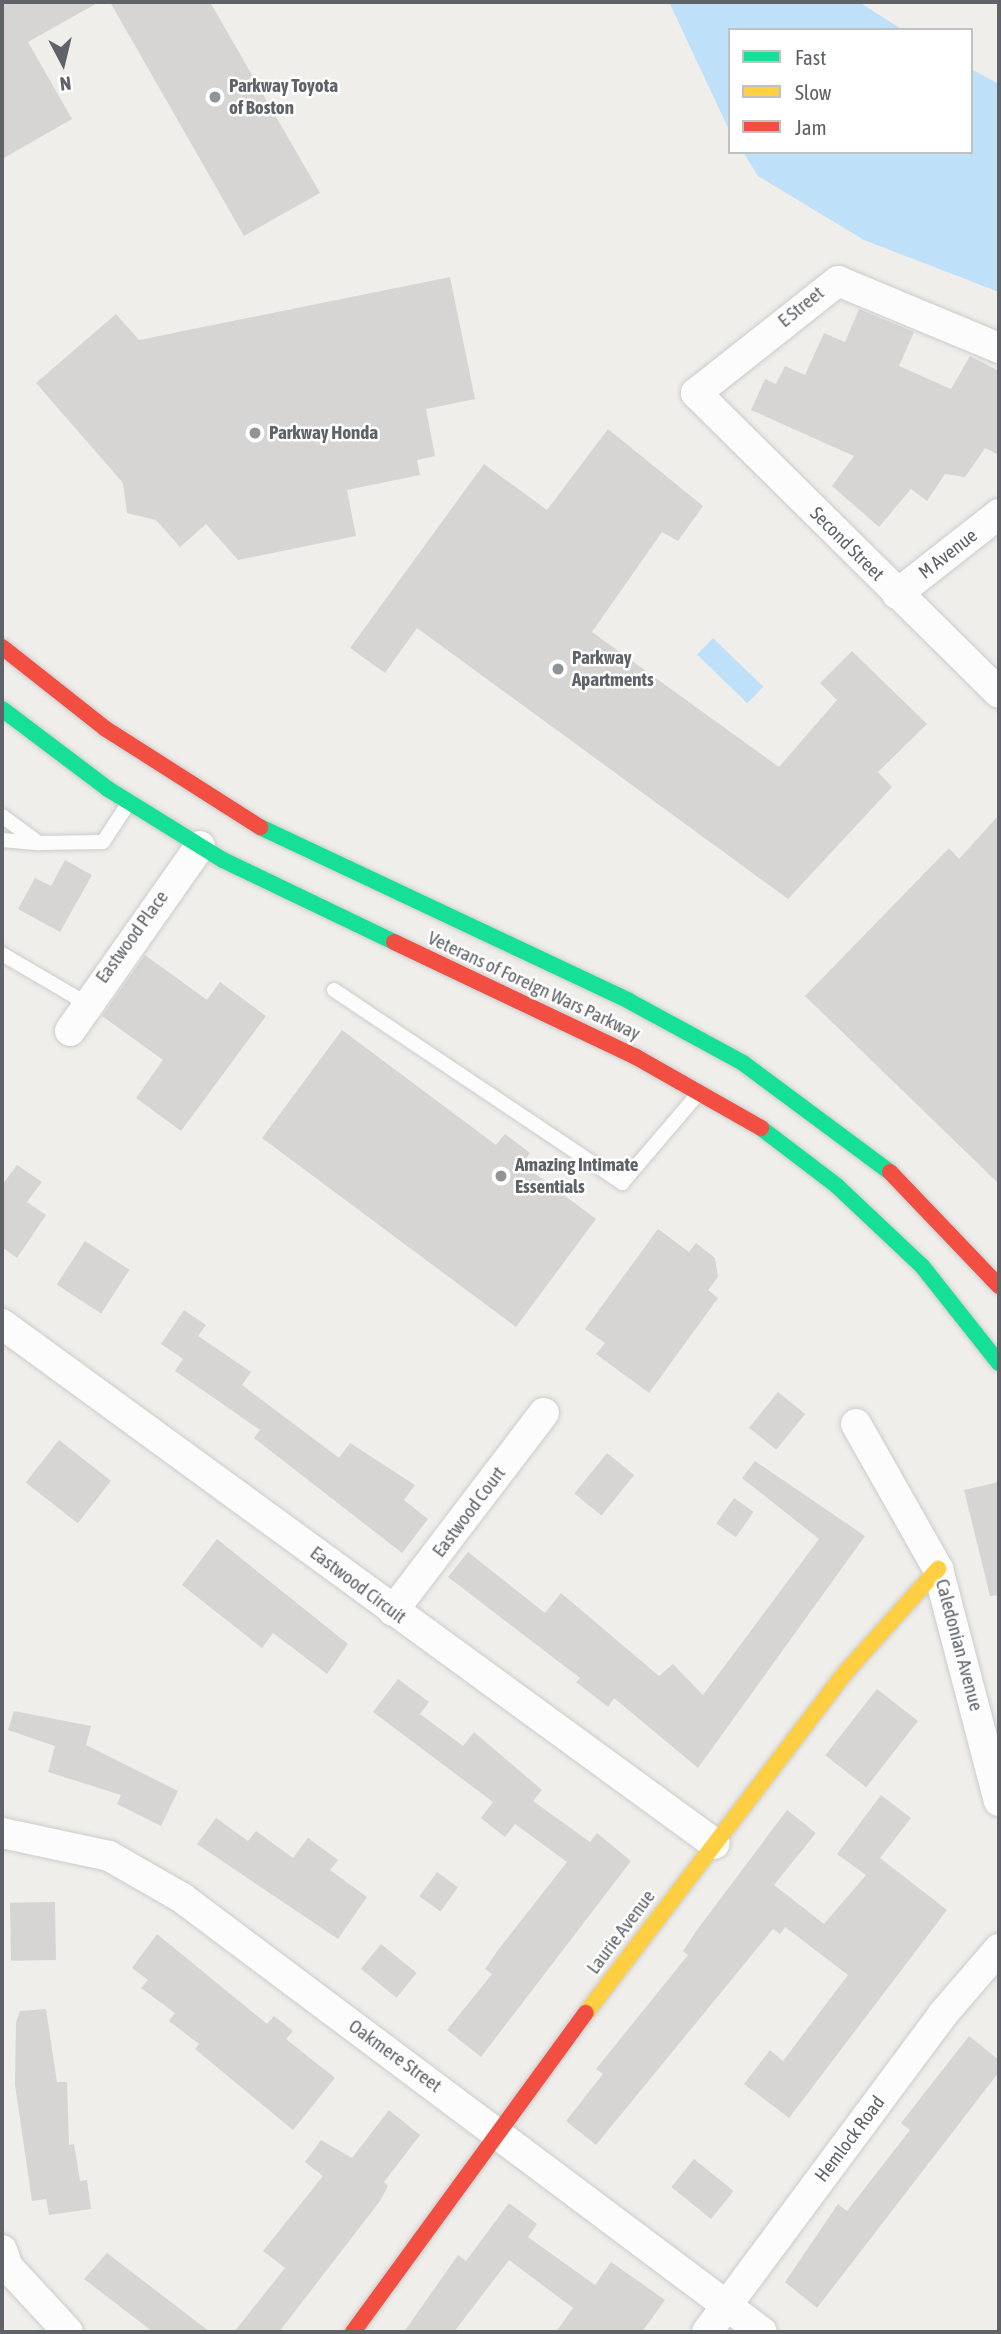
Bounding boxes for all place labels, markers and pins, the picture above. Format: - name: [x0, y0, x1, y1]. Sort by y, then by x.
- place label: Parkway Toyota of Boston: [229, 75, 338, 119]
- marker: Parkway Toyota of Boston: [207, 89, 223, 105]
- place label: Parkway Honda: [269, 422, 378, 444]
- marker: Parkway Honda: [247, 425, 263, 441]
- place label: Parkway Apartments: [572, 647, 654, 691]
- marker: Parkway Apartments: [550, 661, 566, 677]
- place label: Amazing Intimate Essentials: [515, 1154, 638, 1198]
- marker: Amazing Intimate Essentials: [493, 1168, 509, 1184]

